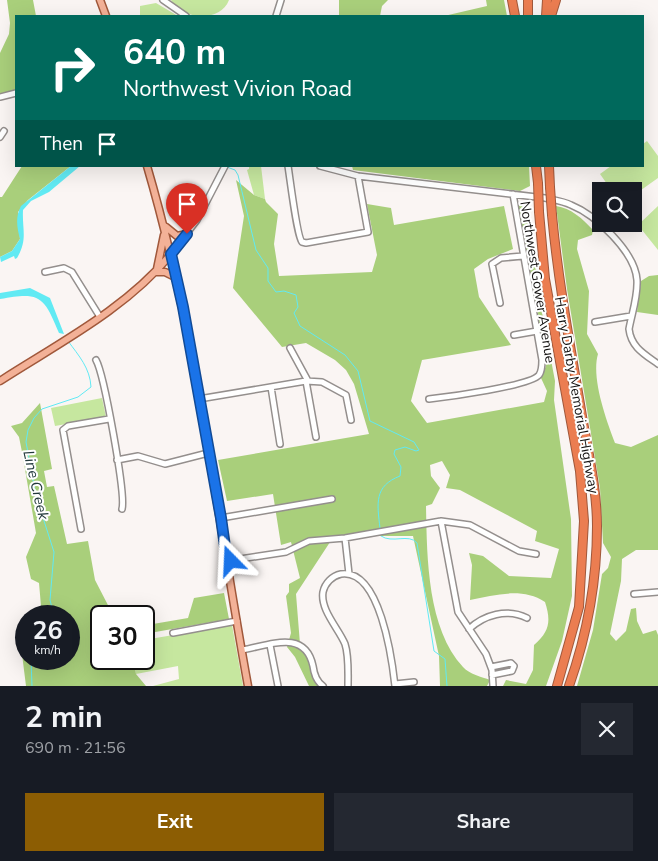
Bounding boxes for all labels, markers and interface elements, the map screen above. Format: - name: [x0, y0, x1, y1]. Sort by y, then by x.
- text: 640 m: [123, 29, 226, 76]
- icon: right: [40, 35, 105, 100]
- text: Northwest Vivion Road: [123, 74, 352, 104]
- icon: arrive: [93, 130, 121, 158]
- text: Then: [40, 131, 83, 157]
- map controls: [592, 182, 642, 232]
- button: search: [592, 182, 642, 232]
- pin: [166, 183, 208, 234]
- icon: arrive: [173, 190, 201, 218]
- street label: Northwest Gower Avenue: [515, 200, 560, 364]
- street label: Harry Darby Memorial Highway: [550, 295, 603, 496]
- water label: Line Creek: [18, 448, 54, 522]
- position arrow: [204, 534, 256, 586]
- speed limit sign: 30: [90, 605, 155, 670]
- text: 26: [32, 614, 63, 648]
- text: km/h: [34, 642, 61, 658]
- text: 2 min: [25, 697, 103, 738]
- button: close: [581, 703, 633, 755]
- text: 690 m · 21:56: [25, 737, 126, 759]
- button: Exit: [25, 793, 324, 851]
- button: Share: [334, 793, 633, 851]

